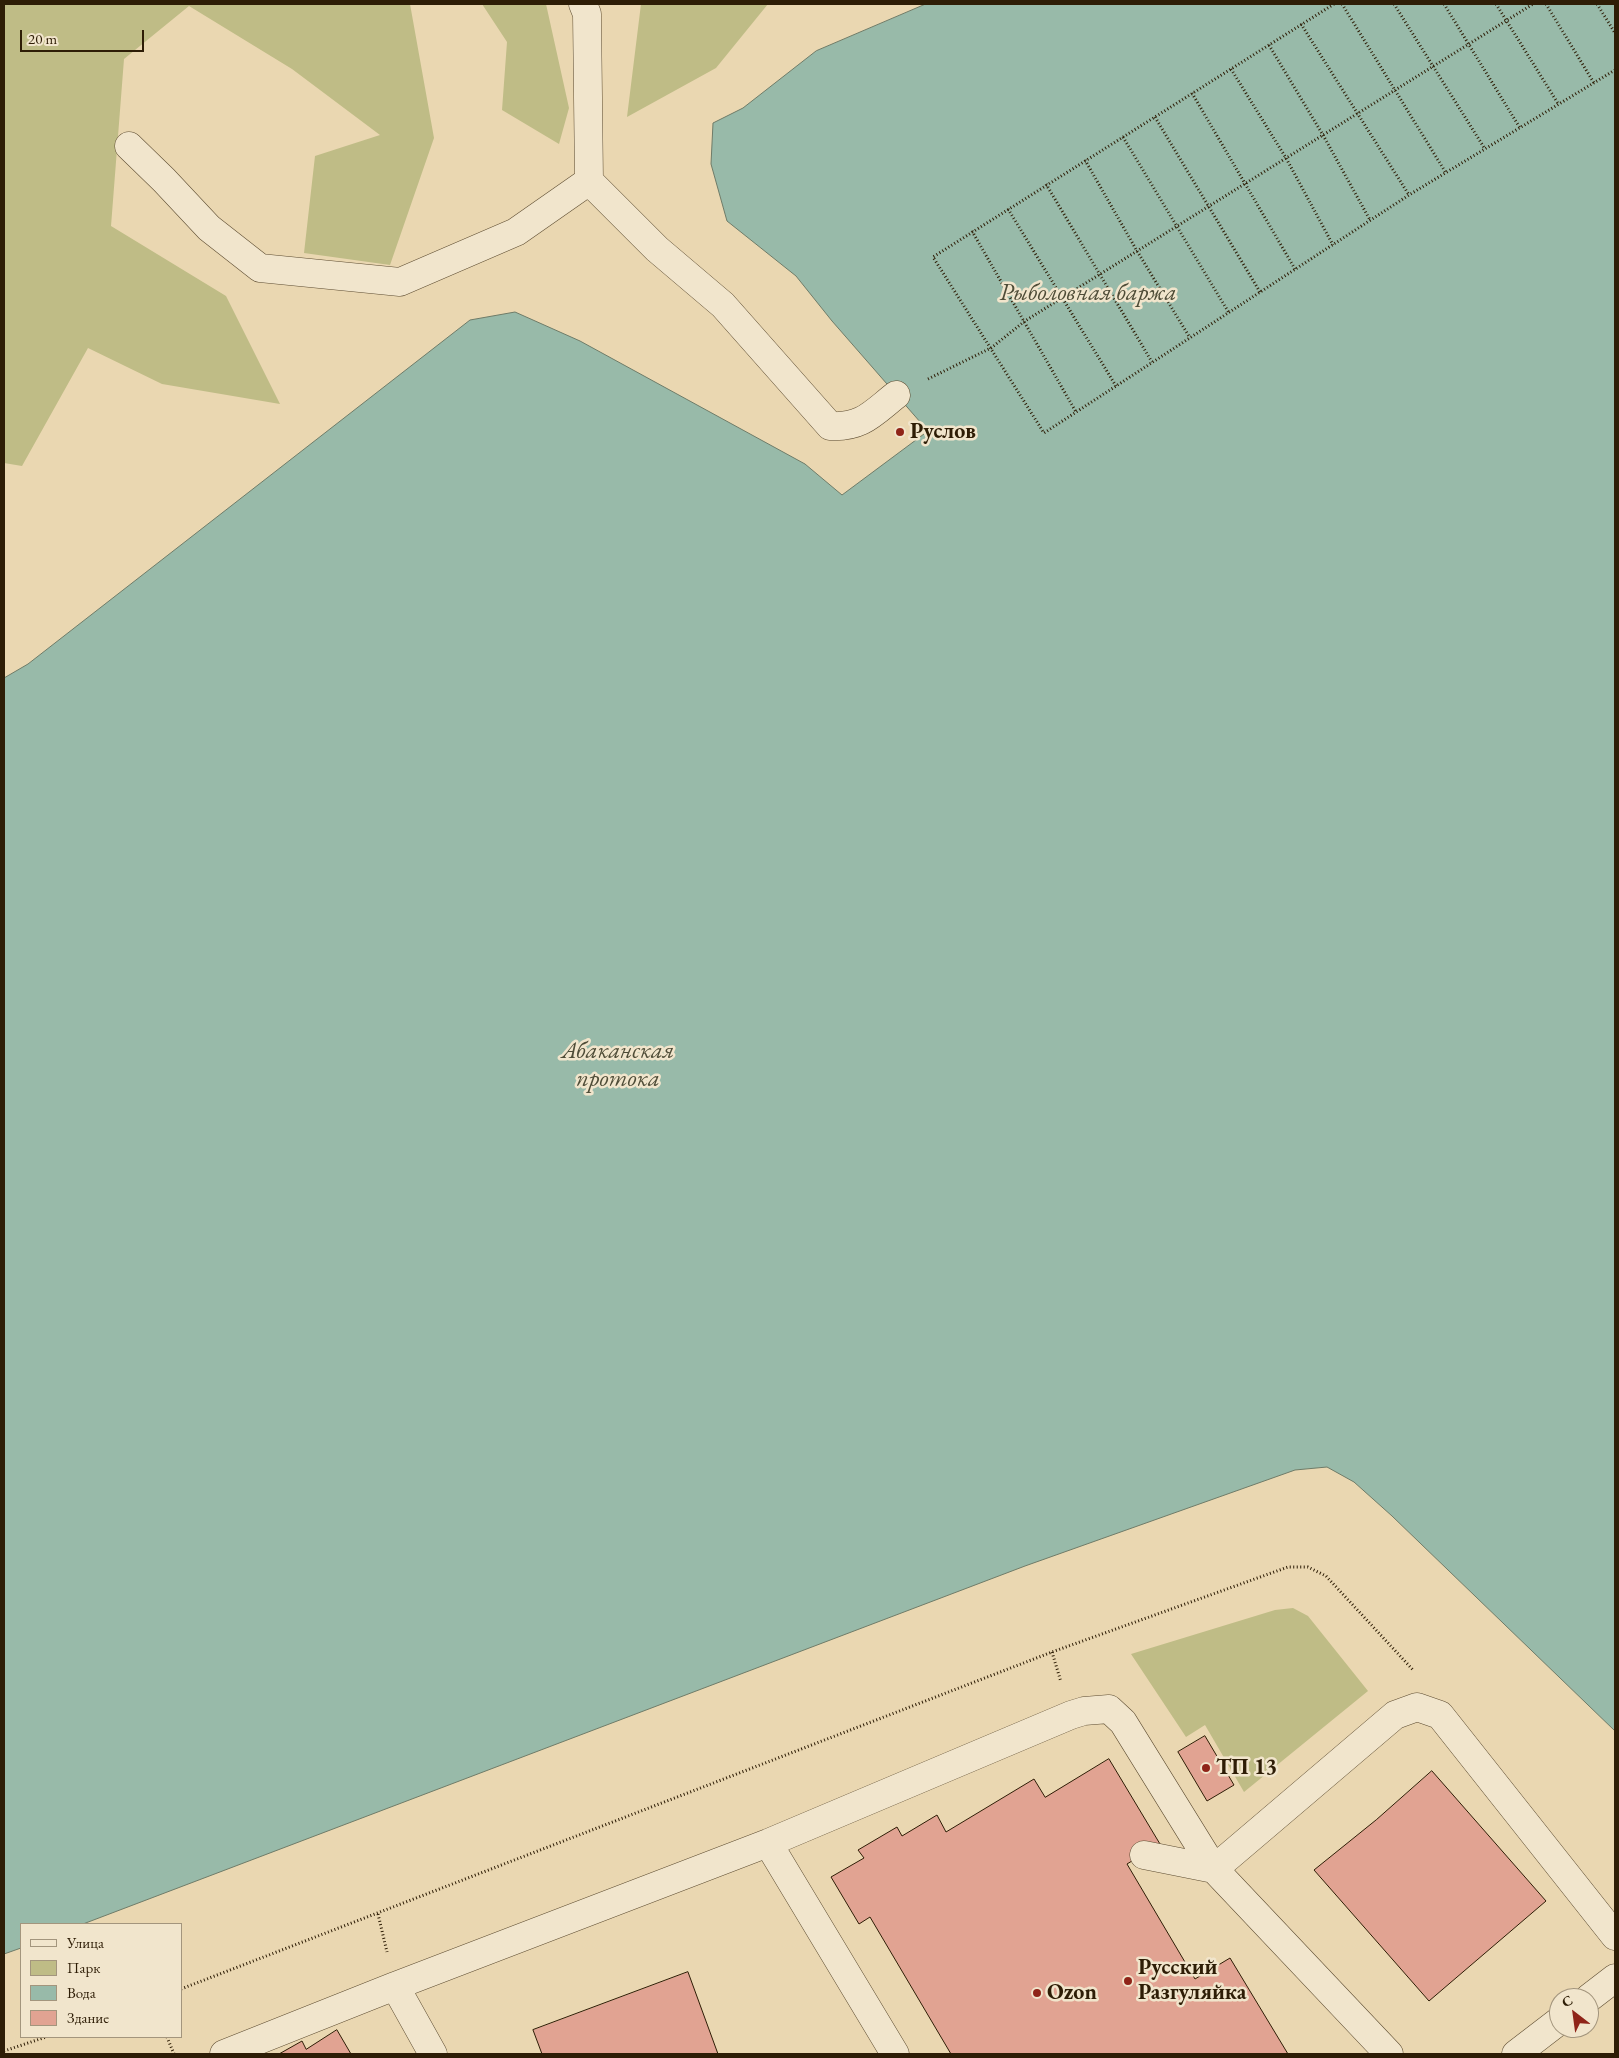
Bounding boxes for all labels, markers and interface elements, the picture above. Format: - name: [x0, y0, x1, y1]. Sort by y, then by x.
- scale bar: [22, 20, 146, 52]
- text: 20 m: [28, 29, 57, 48]
- water label: Рыболовная баржа: [999, 279, 1177, 307]
- place label: Руслов: [910, 419, 976, 445]
- marker: Руслов: [894, 426, 906, 438]
- water label: Абаканская протока: [562, 1037, 674, 1093]
- place label: ТП 13: [1216, 1755, 1277, 1781]
- marker: ТП 13: [1200, 1762, 1212, 1774]
- legend: [20, 1923, 182, 2038]
- text: Улица: [67, 1933, 104, 1952]
- place label: Русский Разгуляйка: [1138, 1955, 1246, 2006]
- text: Парк: [67, 1958, 100, 1977]
- marker: Русский Разгуляйка: [1122, 1975, 1134, 1987]
- place label: Ozon: [1047, 1980, 1097, 2006]
- text: Вода: [67, 1983, 96, 2002]
- marker: Ozon: [1031, 1987, 1043, 1999]
- north arrow: [1549, 1988, 1599, 2038]
- text: С: [1558, 1991, 1576, 2011]
- text: Здание: [67, 2008, 109, 2027]

